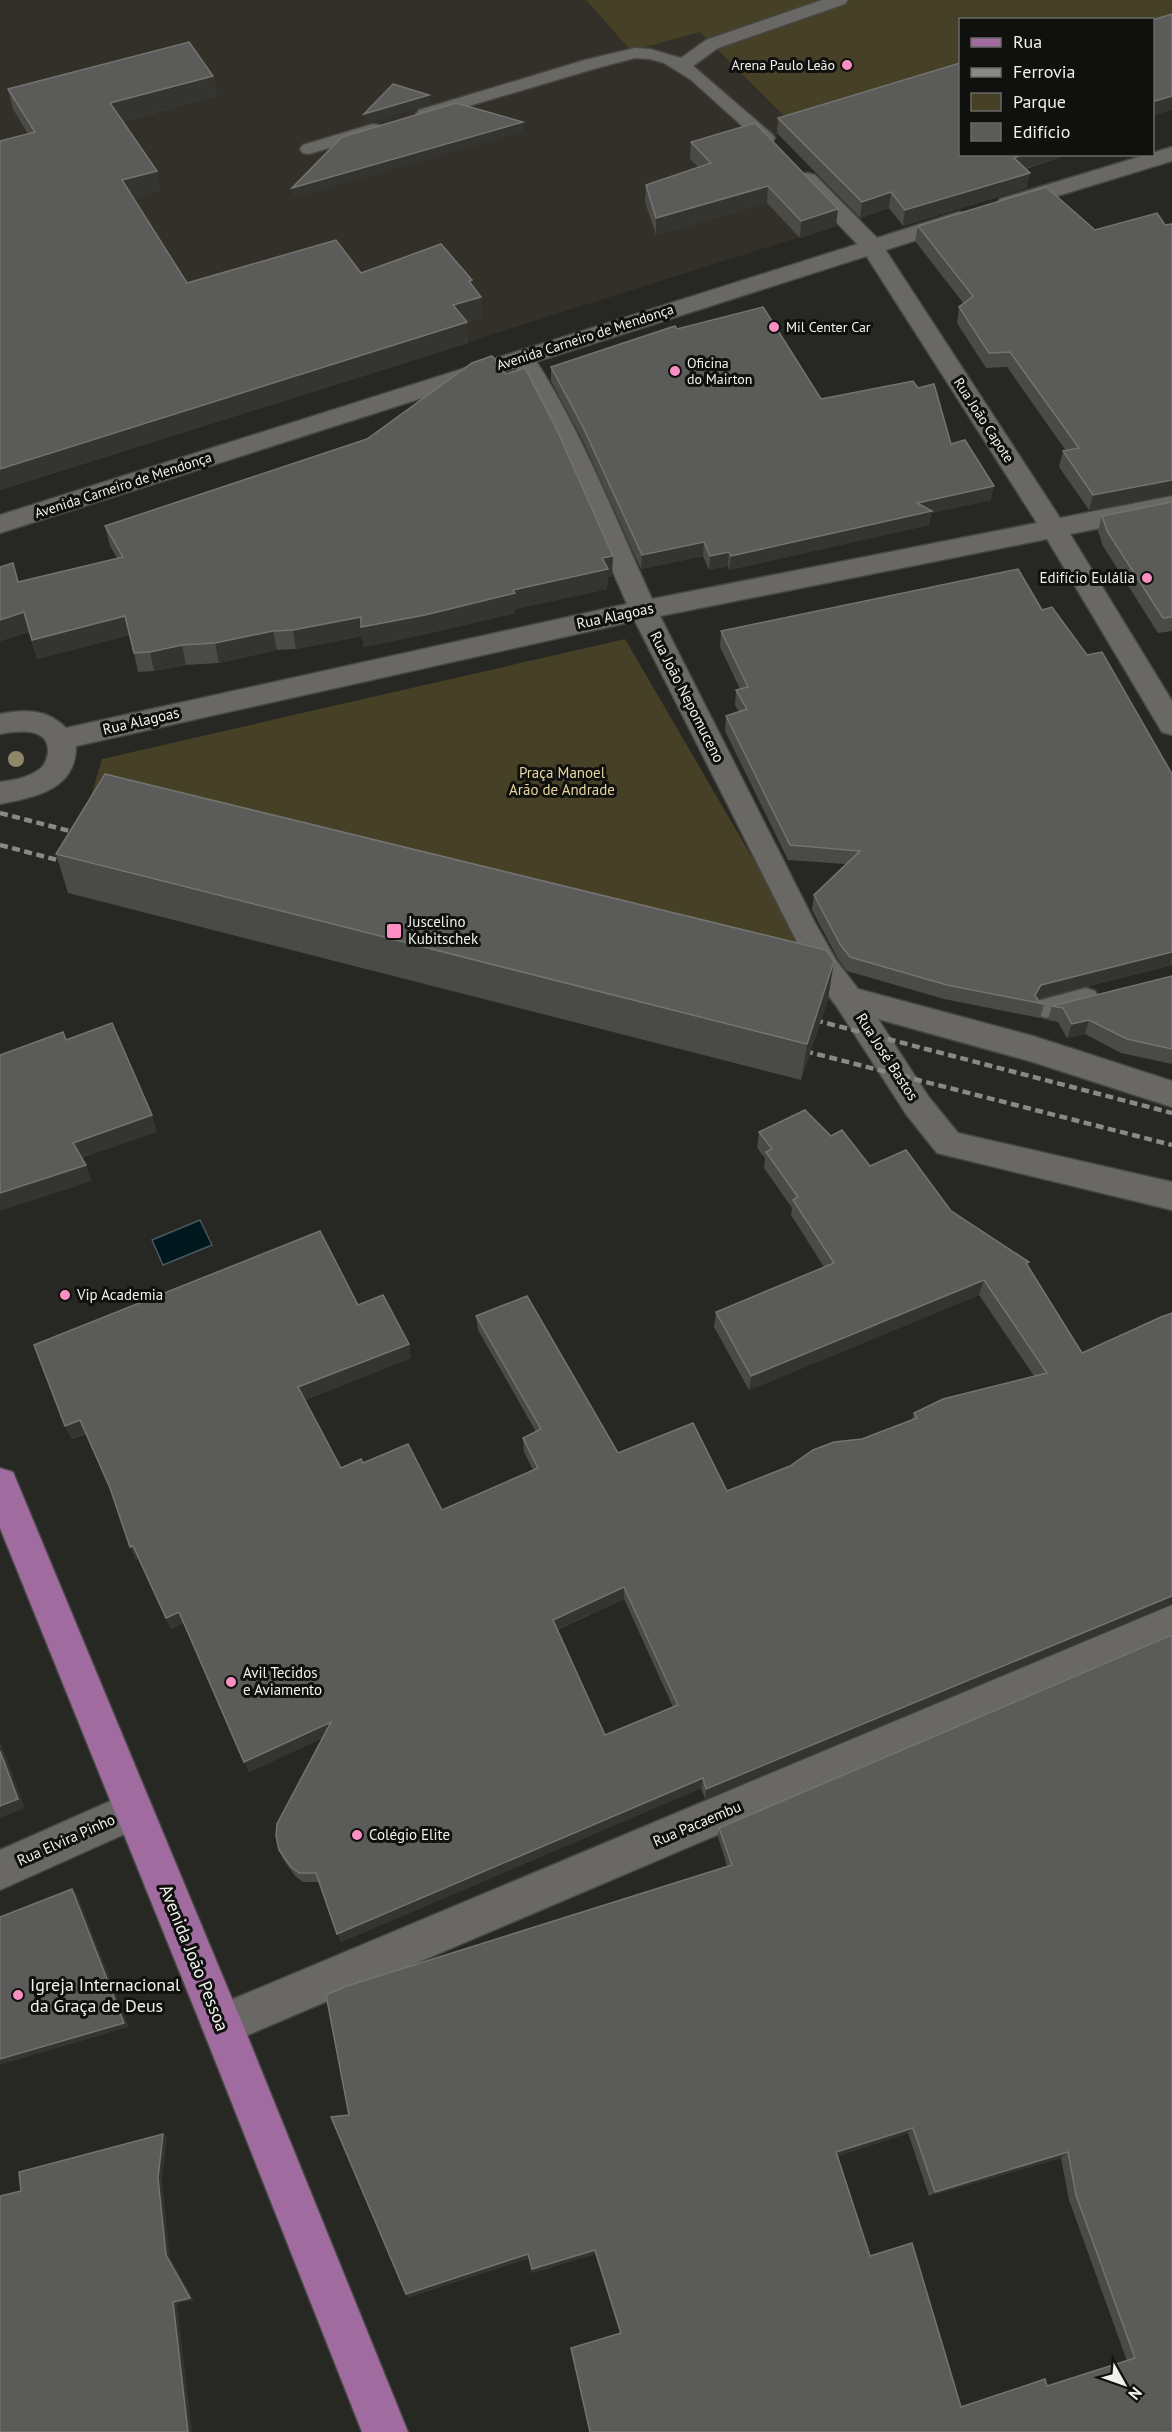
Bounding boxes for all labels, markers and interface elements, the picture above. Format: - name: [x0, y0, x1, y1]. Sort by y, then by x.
- legend: [959, 18, 1154, 156]
- text: Rua: [1013, 30, 1042, 53]
- place label: Arena Paulo Leão: [731, 56, 835, 74]
- marker: Arena Paulo Leão: [840, 58, 854, 72]
- text: Ferrovia: [1013, 60, 1076, 83]
- text: Parque: [1013, 90, 1066, 113]
- text: Edifício: [1013, 120, 1070, 143]
- street label: Avenida Carneiro de Mendonça: [494, 300, 676, 374]
- place label: Mil Center Car: [786, 318, 871, 336]
- marker: Mil Center Car: [767, 320, 781, 334]
- place label: Oficina do Mairton: [687, 354, 752, 388]
- marker: Oficina do Mairton: [668, 364, 682, 378]
- street label: Rua João Capote: [950, 374, 1018, 466]
- street label: Avenida Carneiro de Mendonça: [32, 448, 214, 522]
- place label: Edifício Eulália: [1039, 568, 1135, 587]
- marker: Edifício Eulália: [1140, 571, 1154, 585]
- street label: Rua Alagoas: [575, 598, 655, 633]
- street label: Rua João Nepomuceno: [646, 628, 729, 766]
- street label: Rua Alagoas: [101, 702, 181, 739]
- park label: Praça Manoel Arão de Andrade: [509, 763, 615, 799]
- place label: Juscelino Kubitschek: [407, 912, 479, 948]
- marker: Juscelino Kubitschek: [385, 922, 403, 940]
- street label: Rua José Bastos: [852, 1009, 923, 1104]
- place label: Vip Academia: [76, 1285, 163, 1304]
- marker: Vip Academia: [58, 1288, 72, 1302]
- place label: Avil Tecidos e Aviamento: [243, 1663, 322, 1699]
- marker: Avil Tecidos e Aviamento: [224, 1675, 238, 1689]
- street label: Rua Pacaembu: [650, 1796, 744, 1851]
- street label: Rua Elvira Pinho: [14, 1809, 118, 1870]
- place label: Colégio Elite: [369, 1825, 450, 1844]
- marker: Colégio Elite: [350, 1828, 364, 1842]
- street label: Avenida João Pessoa: [155, 1881, 234, 2035]
- place label: Igreja Internacional da Graça de Deus: [30, 1973, 181, 2017]
- marker: Igreja Internacional da Graça de Deus: [11, 1988, 25, 2002]
- north arrow: [1094, 2354, 1154, 2414]
- text: N: [1124, 2383, 1147, 2404]

